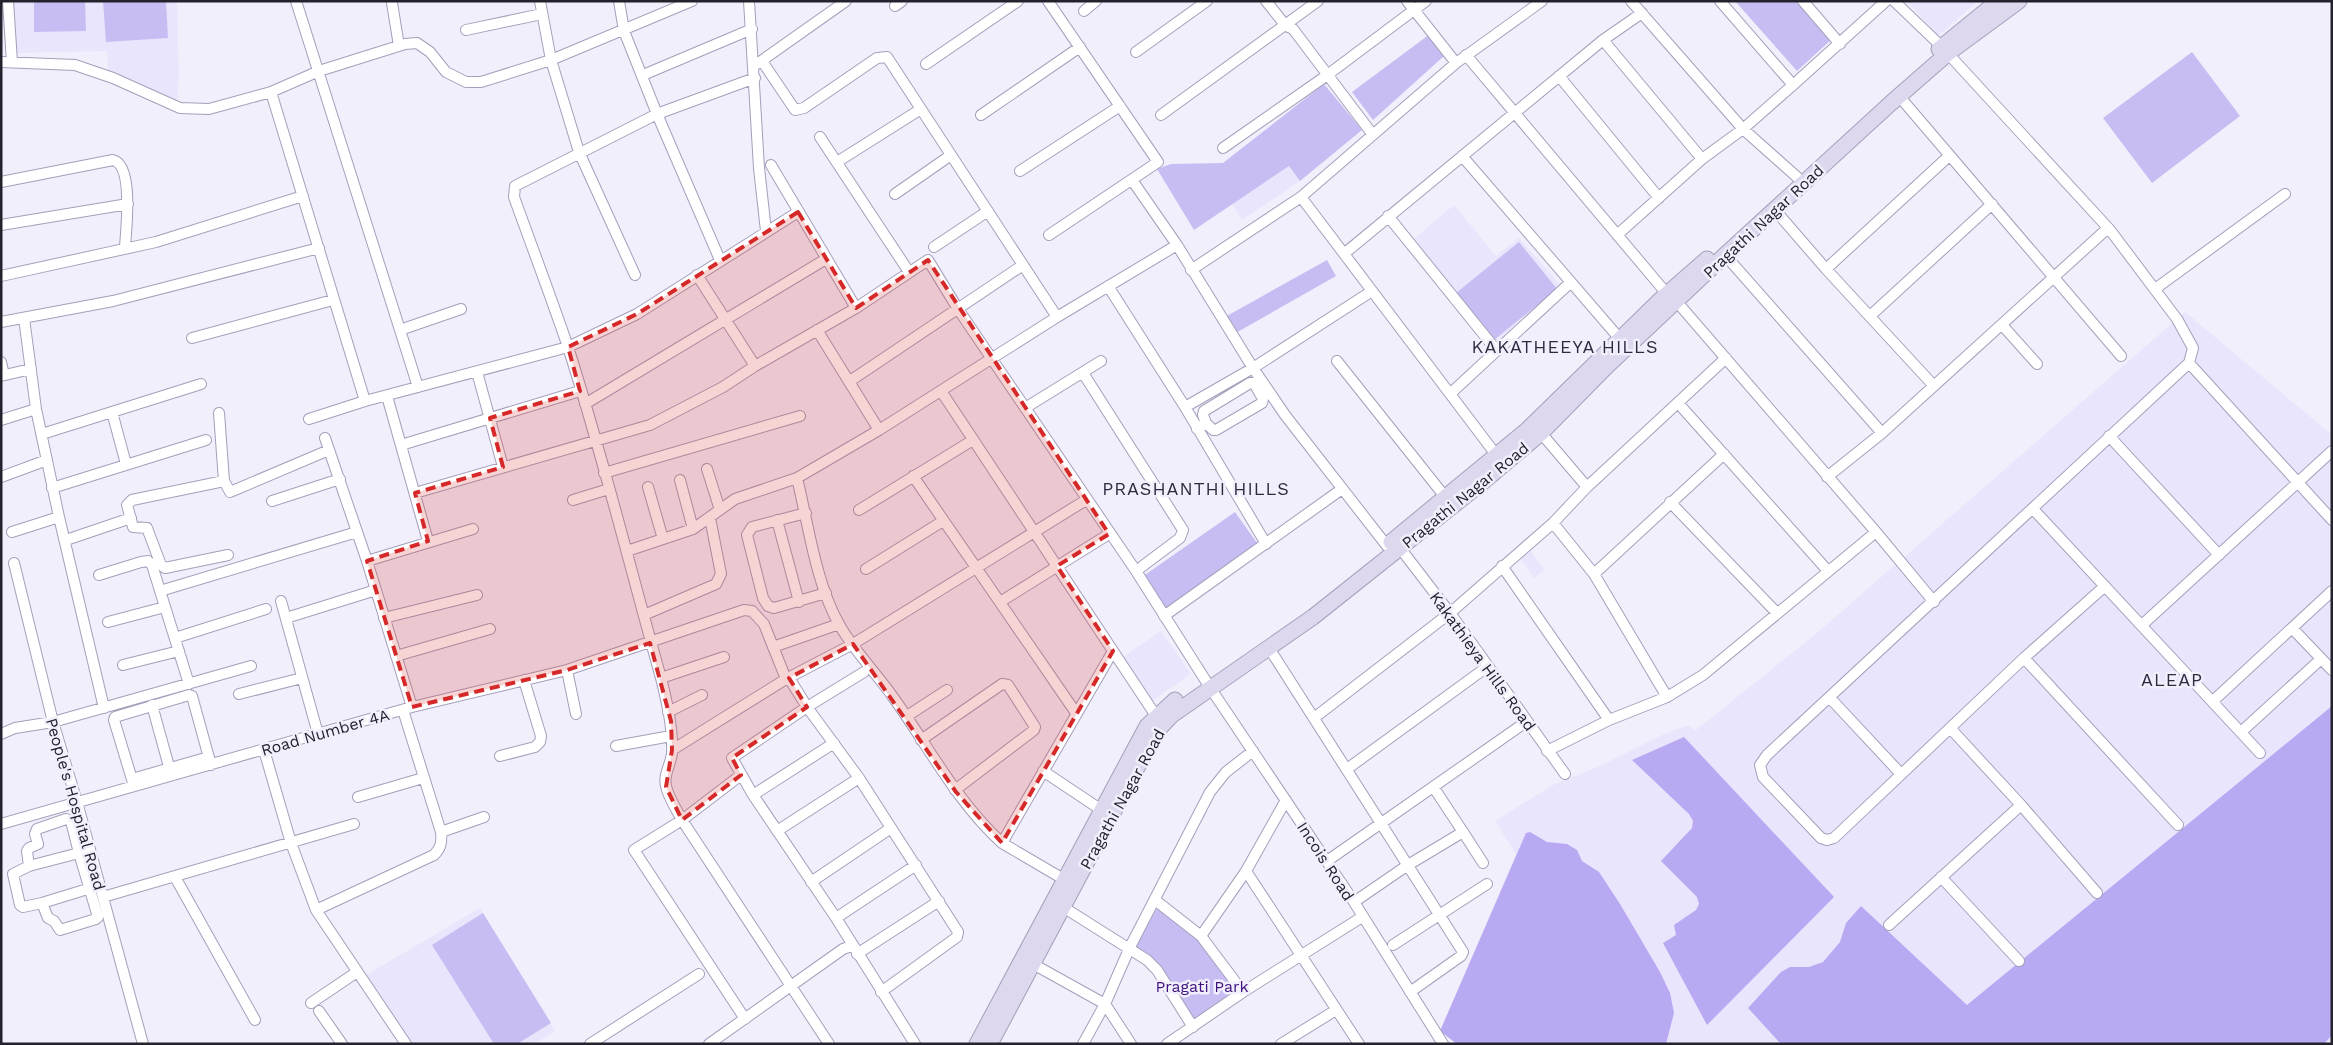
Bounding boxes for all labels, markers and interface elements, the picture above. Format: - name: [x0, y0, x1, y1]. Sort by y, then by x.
- street label: Pragathi Nagar Road: [1699, 161, 1827, 282]
- district label: KAKATHEEYA HILLS: [1472, 336, 1658, 357]
- street label: Pragathi Nagar Road: [1398, 438, 1533, 552]
- district label: PRASHANTHI HILLS: [1102, 478, 1290, 499]
- street label: Kakathieya Hills Road: [1426, 588, 1540, 735]
- district label: ALEAP: [2141, 669, 2203, 690]
- street label: Road Number 4A: [259, 705, 392, 760]
- street label: People's Hospital Road: [42, 716, 109, 892]
- street label: Pragathi Nagar Road: [1076, 726, 1169, 873]
- street label: Incois Road: [1293, 818, 1358, 904]
- park label: Pragati Park: [1155, 977, 1249, 996]

